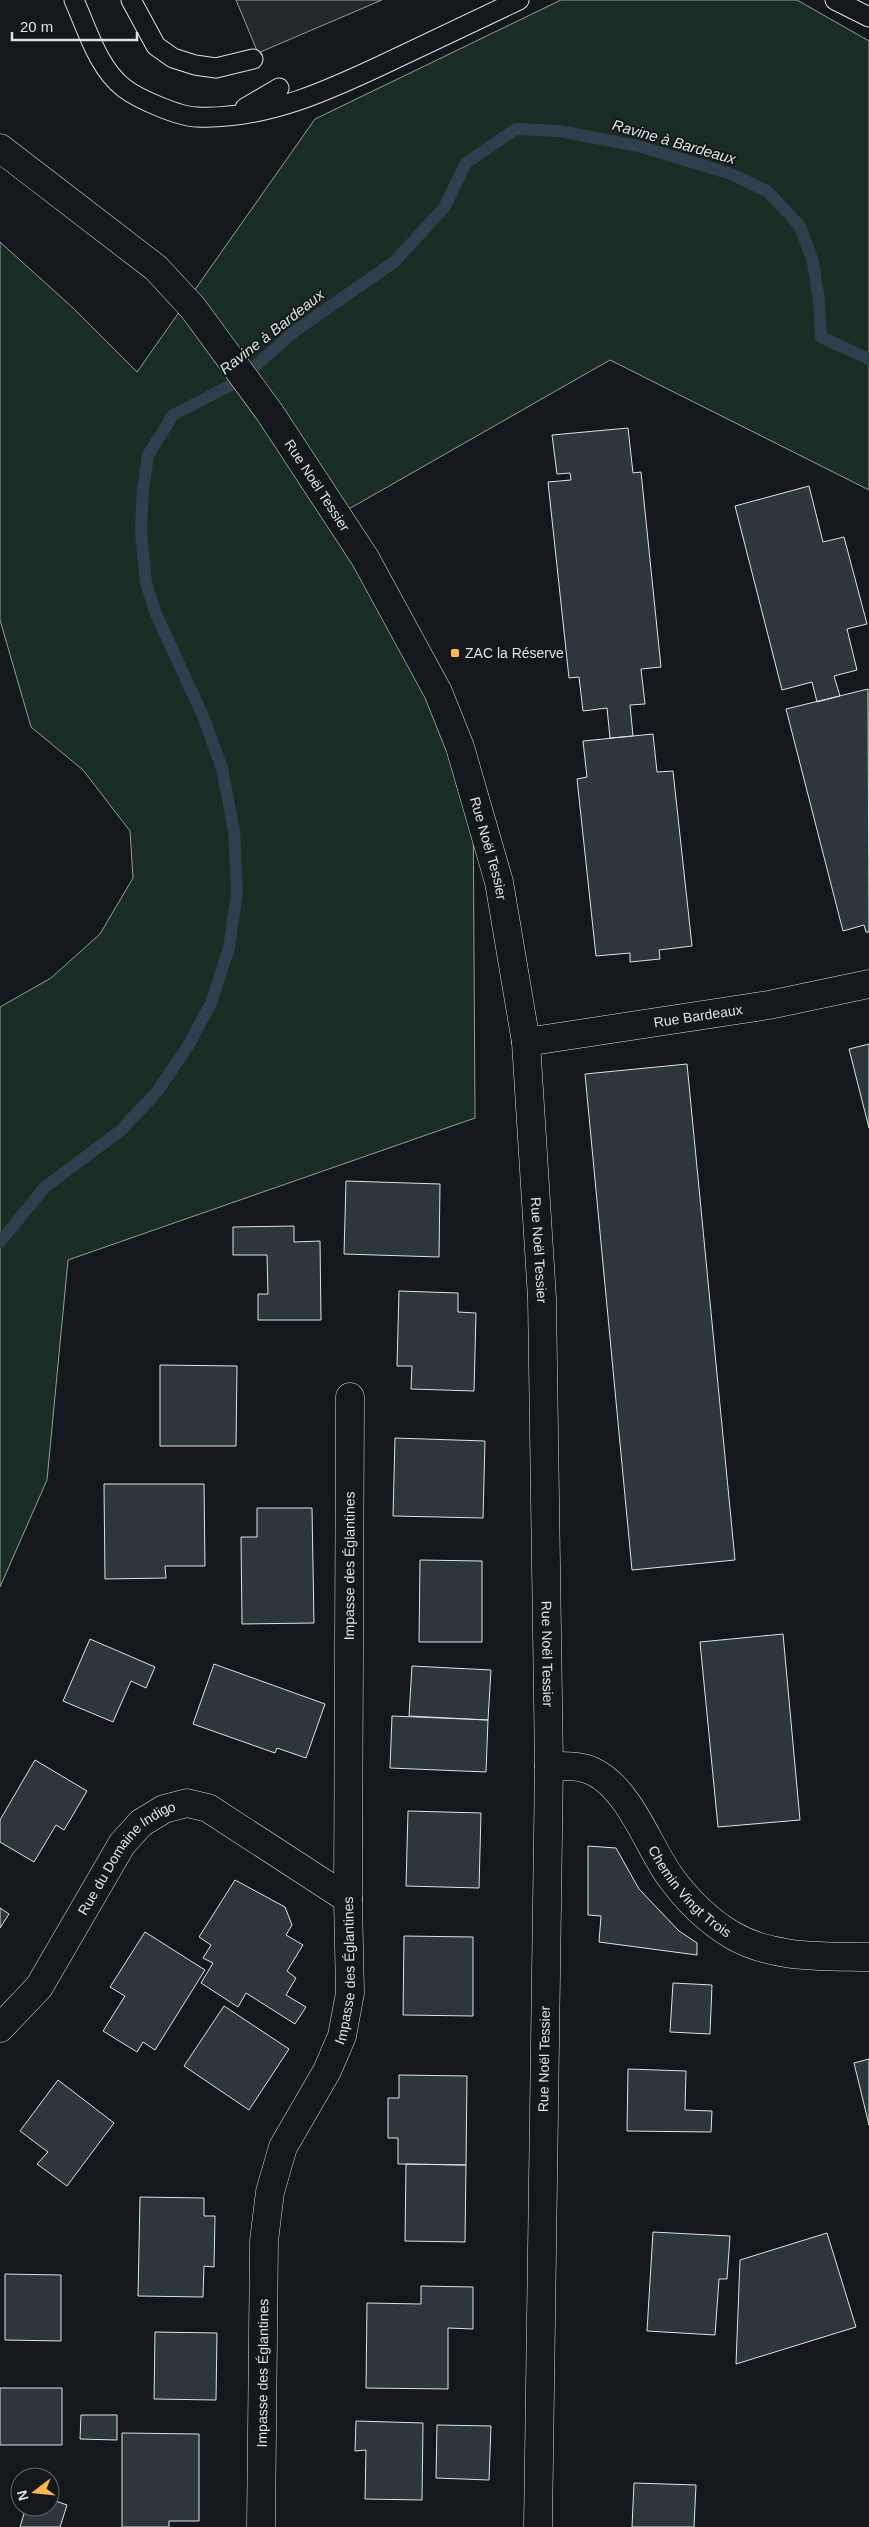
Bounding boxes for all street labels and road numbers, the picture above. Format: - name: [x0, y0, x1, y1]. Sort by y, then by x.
- street label: Rue Noël Tessier: [282, 436, 353, 535]
- street label: Rue Noël Tessier: [467, 795, 510, 901]
- street label: Rue Bardeaux: [653, 1001, 744, 1030]
- street label: Rue Noël Tessier: [528, 1196, 550, 1304]
- street label: Impasse des Églantines: [341, 1491, 358, 1640]
- street label: Rue Noël Tessier: [539, 1601, 556, 1708]
- street label: Rue du Domaine Indigo: [75, 1798, 177, 1918]
- street label: Chemin Vingt Trois: [645, 1843, 734, 1940]
- street label: Impasse des Églantines: [331, 1896, 358, 2047]
- street label: Rue Noël Tessier: [535, 2005, 553, 2112]
- street label: Impasse des Églantines: [254, 2299, 271, 2447]

